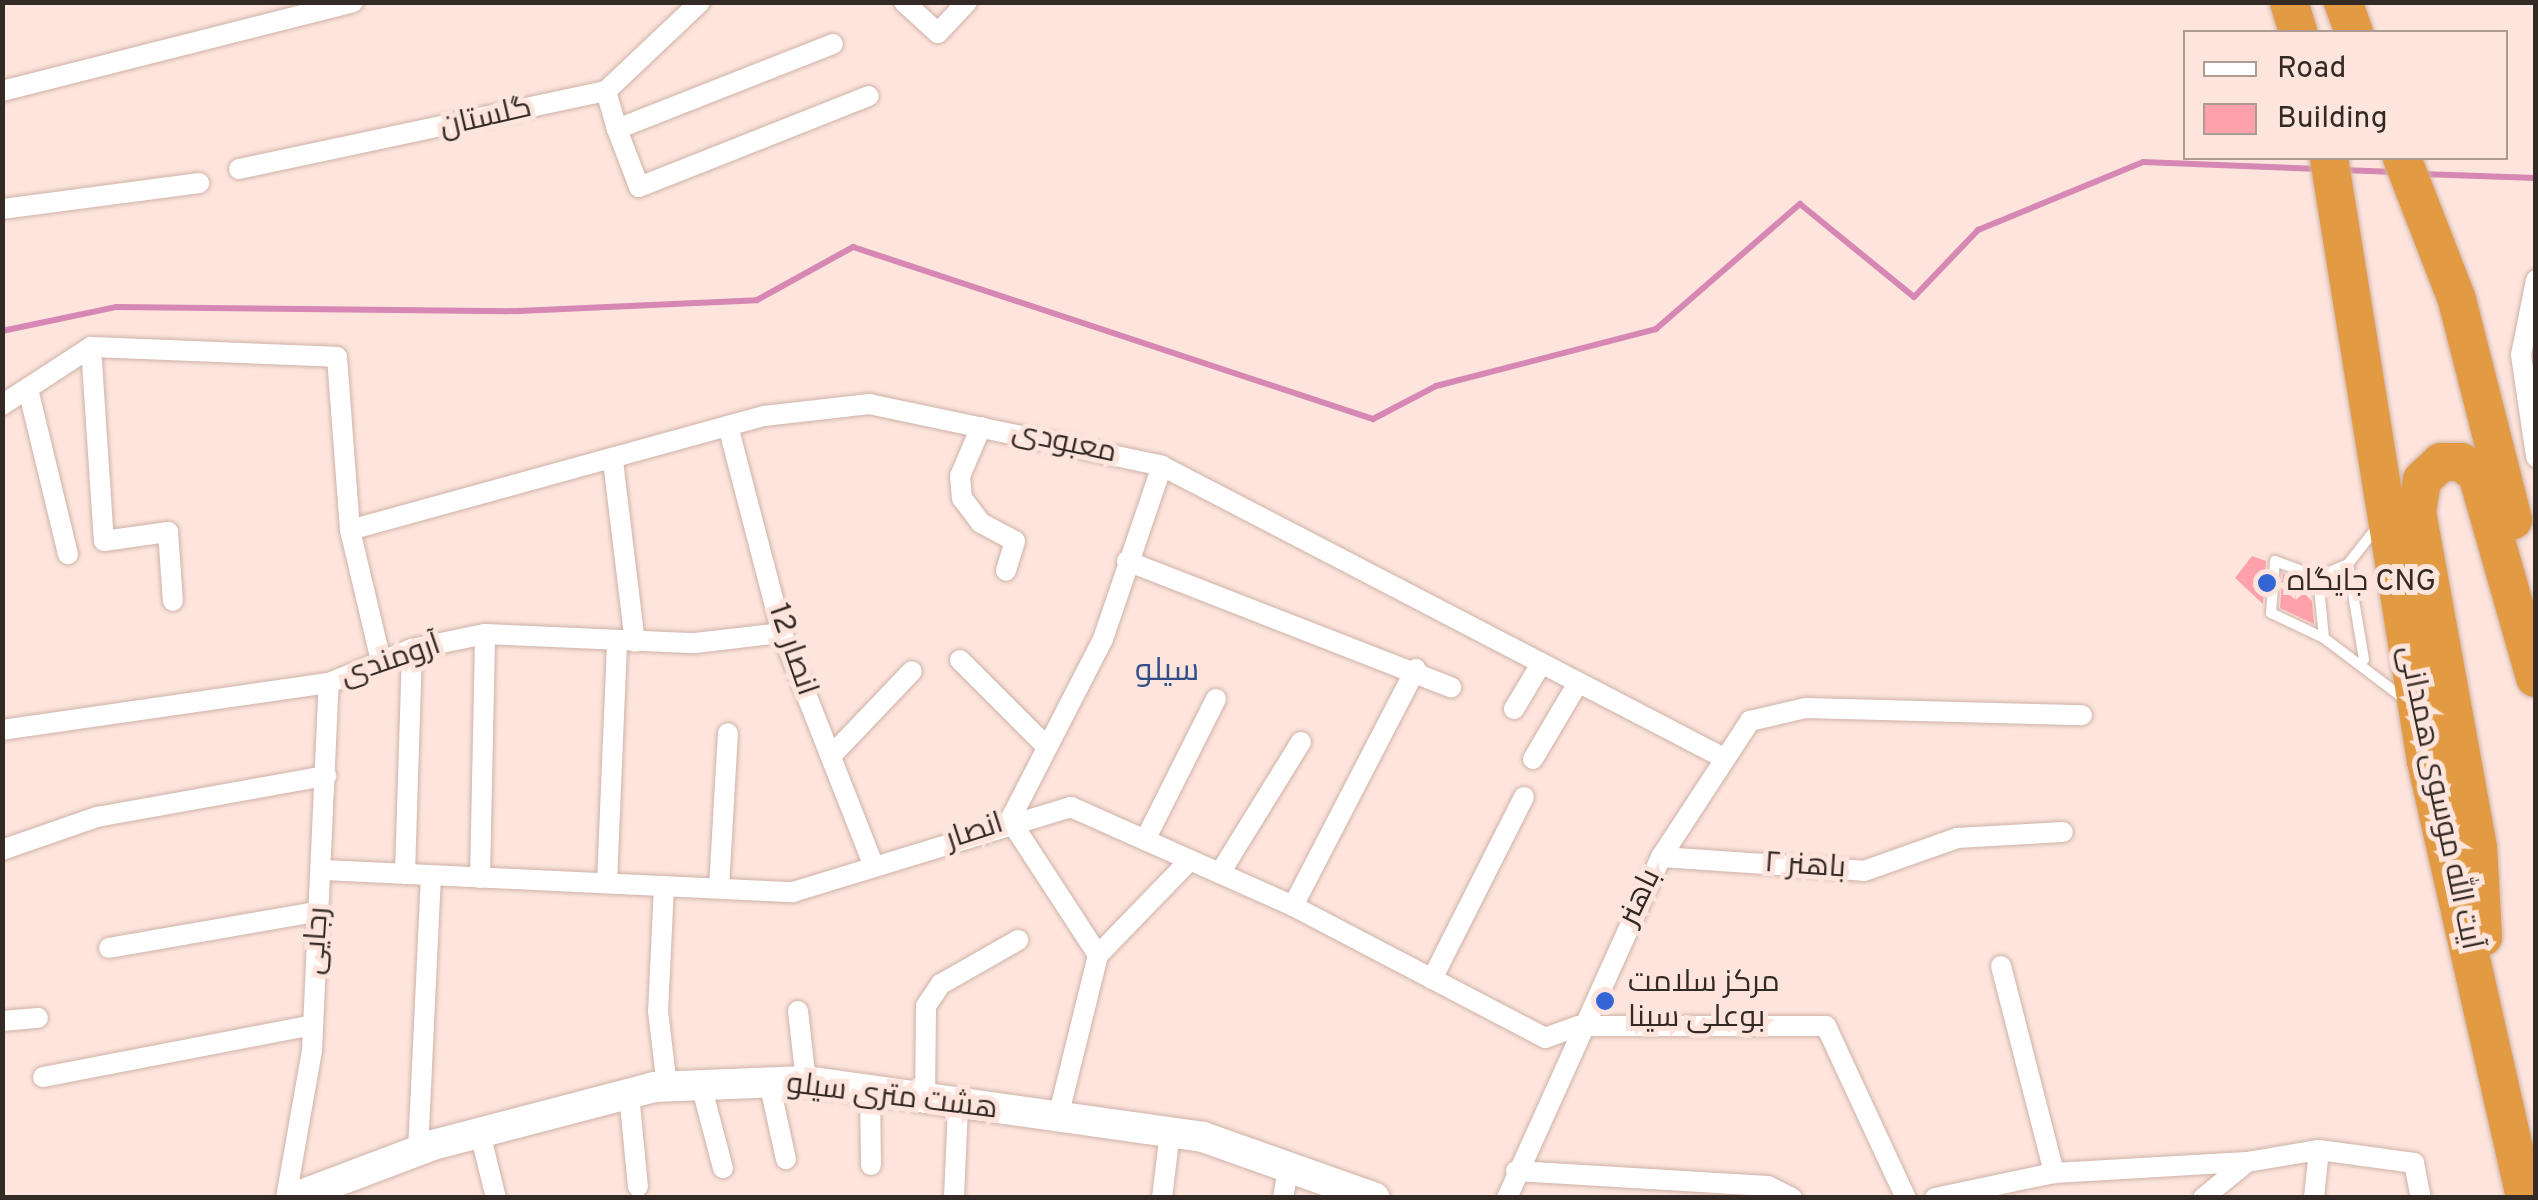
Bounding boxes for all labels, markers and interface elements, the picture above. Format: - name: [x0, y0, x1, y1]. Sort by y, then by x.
- legend: [2183, 30, 2508, 160]
- text: Road: [2277, 51, 2346, 88]
- street label: گلستان: [437, 91, 535, 147]
- text: Building: [2277, 101, 2388, 138]
- street label: معبودی: [1008, 415, 1120, 473]
- place label: جایگاه CNG: [2287, 565, 2436, 601]
- marker: جایگاه CNG: [2256, 572, 2278, 594]
- street label: انصار 12: [759, 599, 823, 701]
- street label: آرومندی: [336, 628, 446, 696]
- street label: آیت الله موسوی همدانی: [2388, 643, 2488, 953]
- district label: سیلو: [1135, 653, 1199, 691]
- street label: انصار: [942, 807, 1008, 859]
- street label: باهنر ۲: [1763, 846, 1847, 888]
- street label: باهنر: [1612, 864, 1670, 932]
- street label: رجایی: [298, 906, 338, 976]
- place label: مرکز سلامت بوعلی سینا: [1628, 966, 1780, 1036]
- marker: مرکز سلامت بوعلی سینا: [1592, 988, 1618, 1014]
- street label: هشت متری سیلو: [784, 1067, 1000, 1129]

